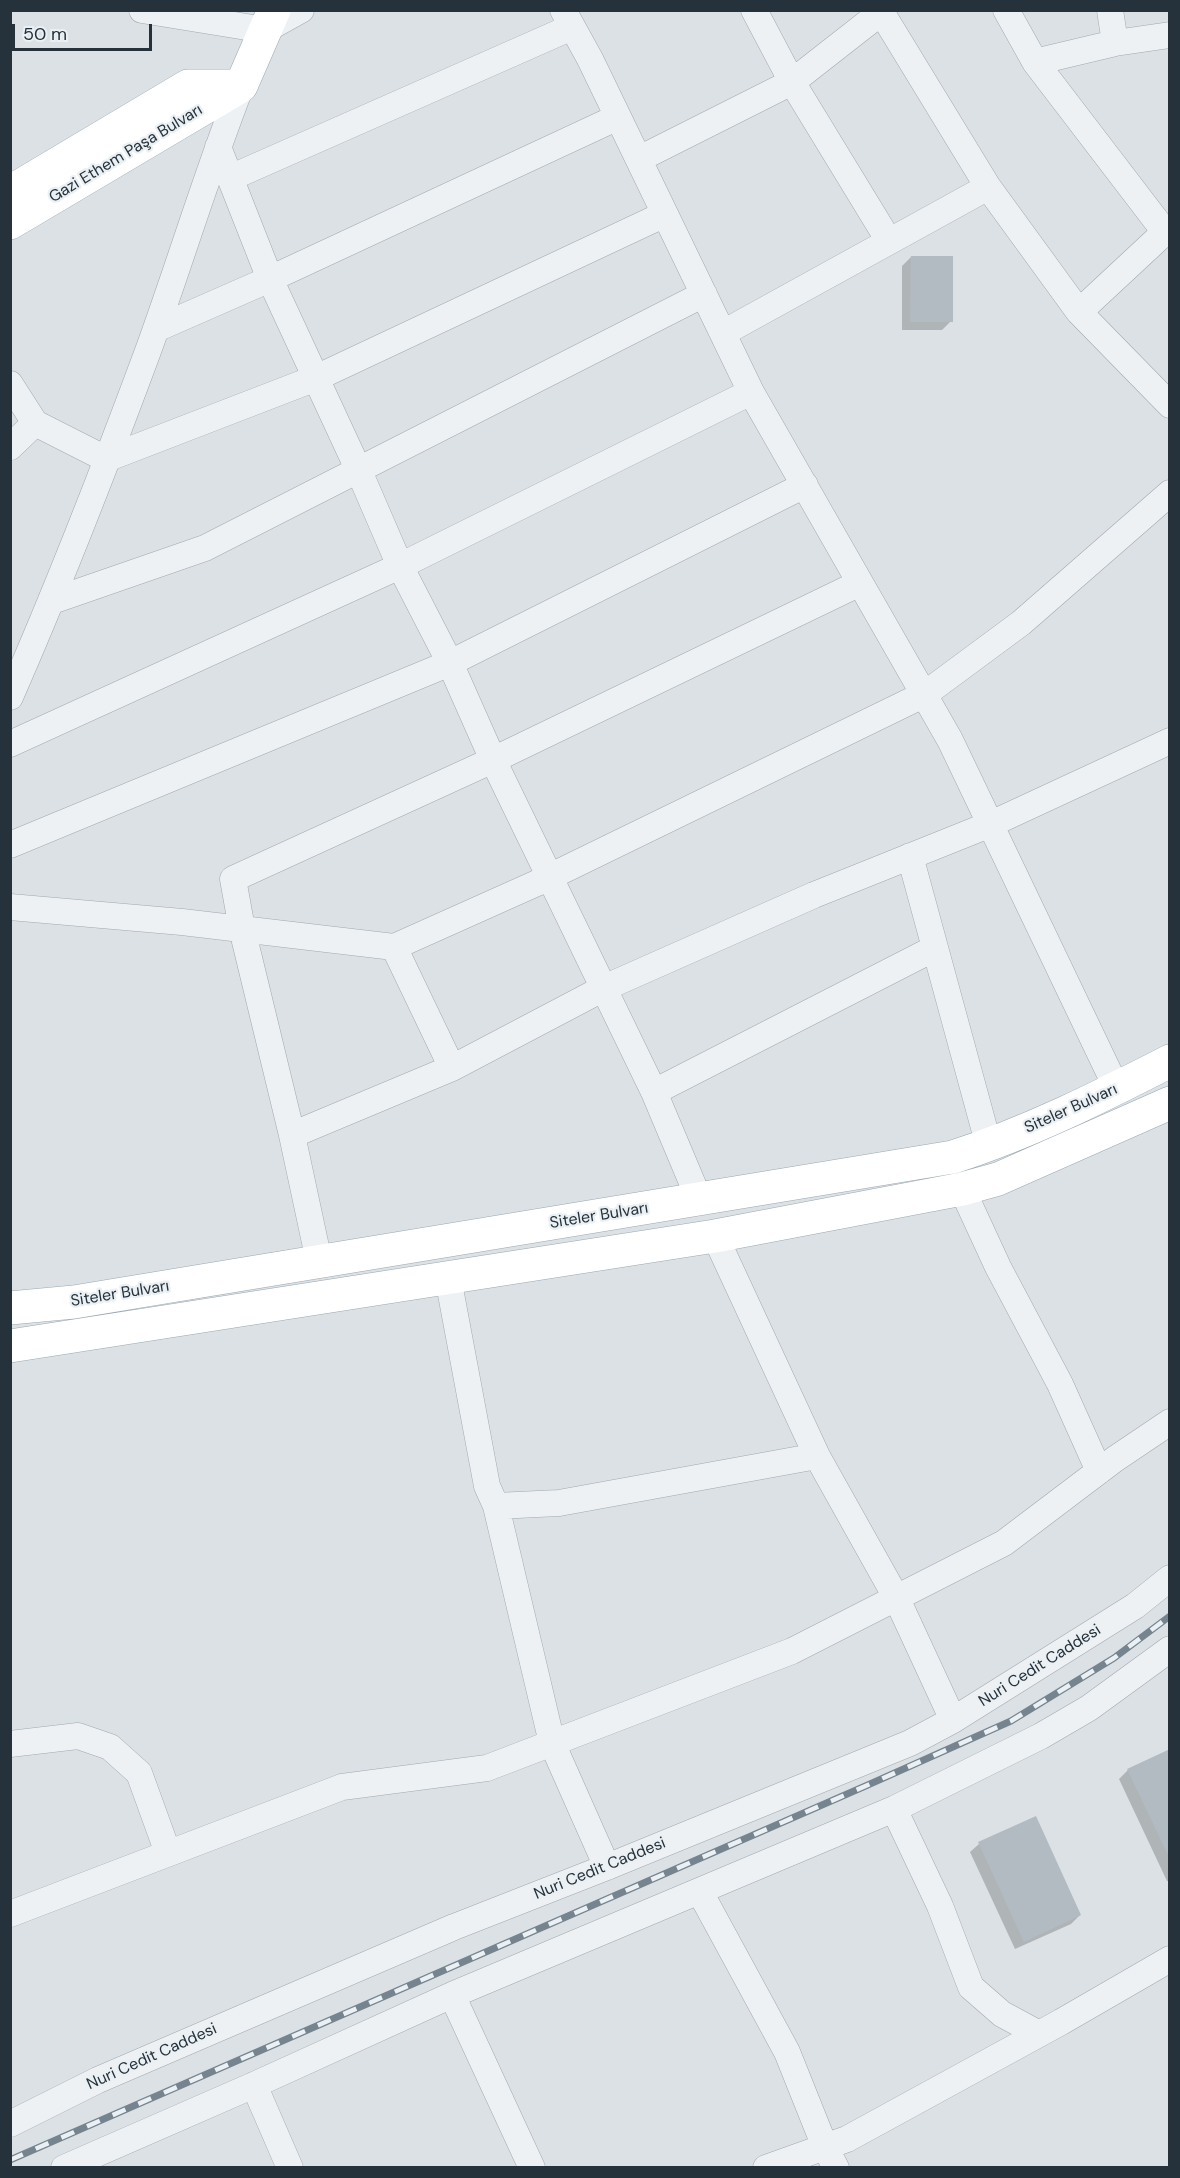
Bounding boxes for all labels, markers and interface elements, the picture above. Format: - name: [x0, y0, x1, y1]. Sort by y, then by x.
- scale bar: [15, 12, 154, 50]
- text: 50 m: [23, 22, 67, 46]
- street label: Gazi Ethem Paşa Bulvarı: [46, 101, 206, 207]
- street label: Siteler Bulvarı: [1022, 1080, 1120, 1138]
- street label: Siteler Bulvarı: [548, 1199, 650, 1233]
- street label: Siteler Bulvarı: [69, 1277, 171, 1311]
- street label: Nuri Cedit Caddesi: [975, 1621, 1105, 1711]
- street label: Nuri Cedit Caddesi: [531, 1834, 669, 1904]
- street label: Nuri Cedit Caddesi: [84, 2020, 220, 2094]

